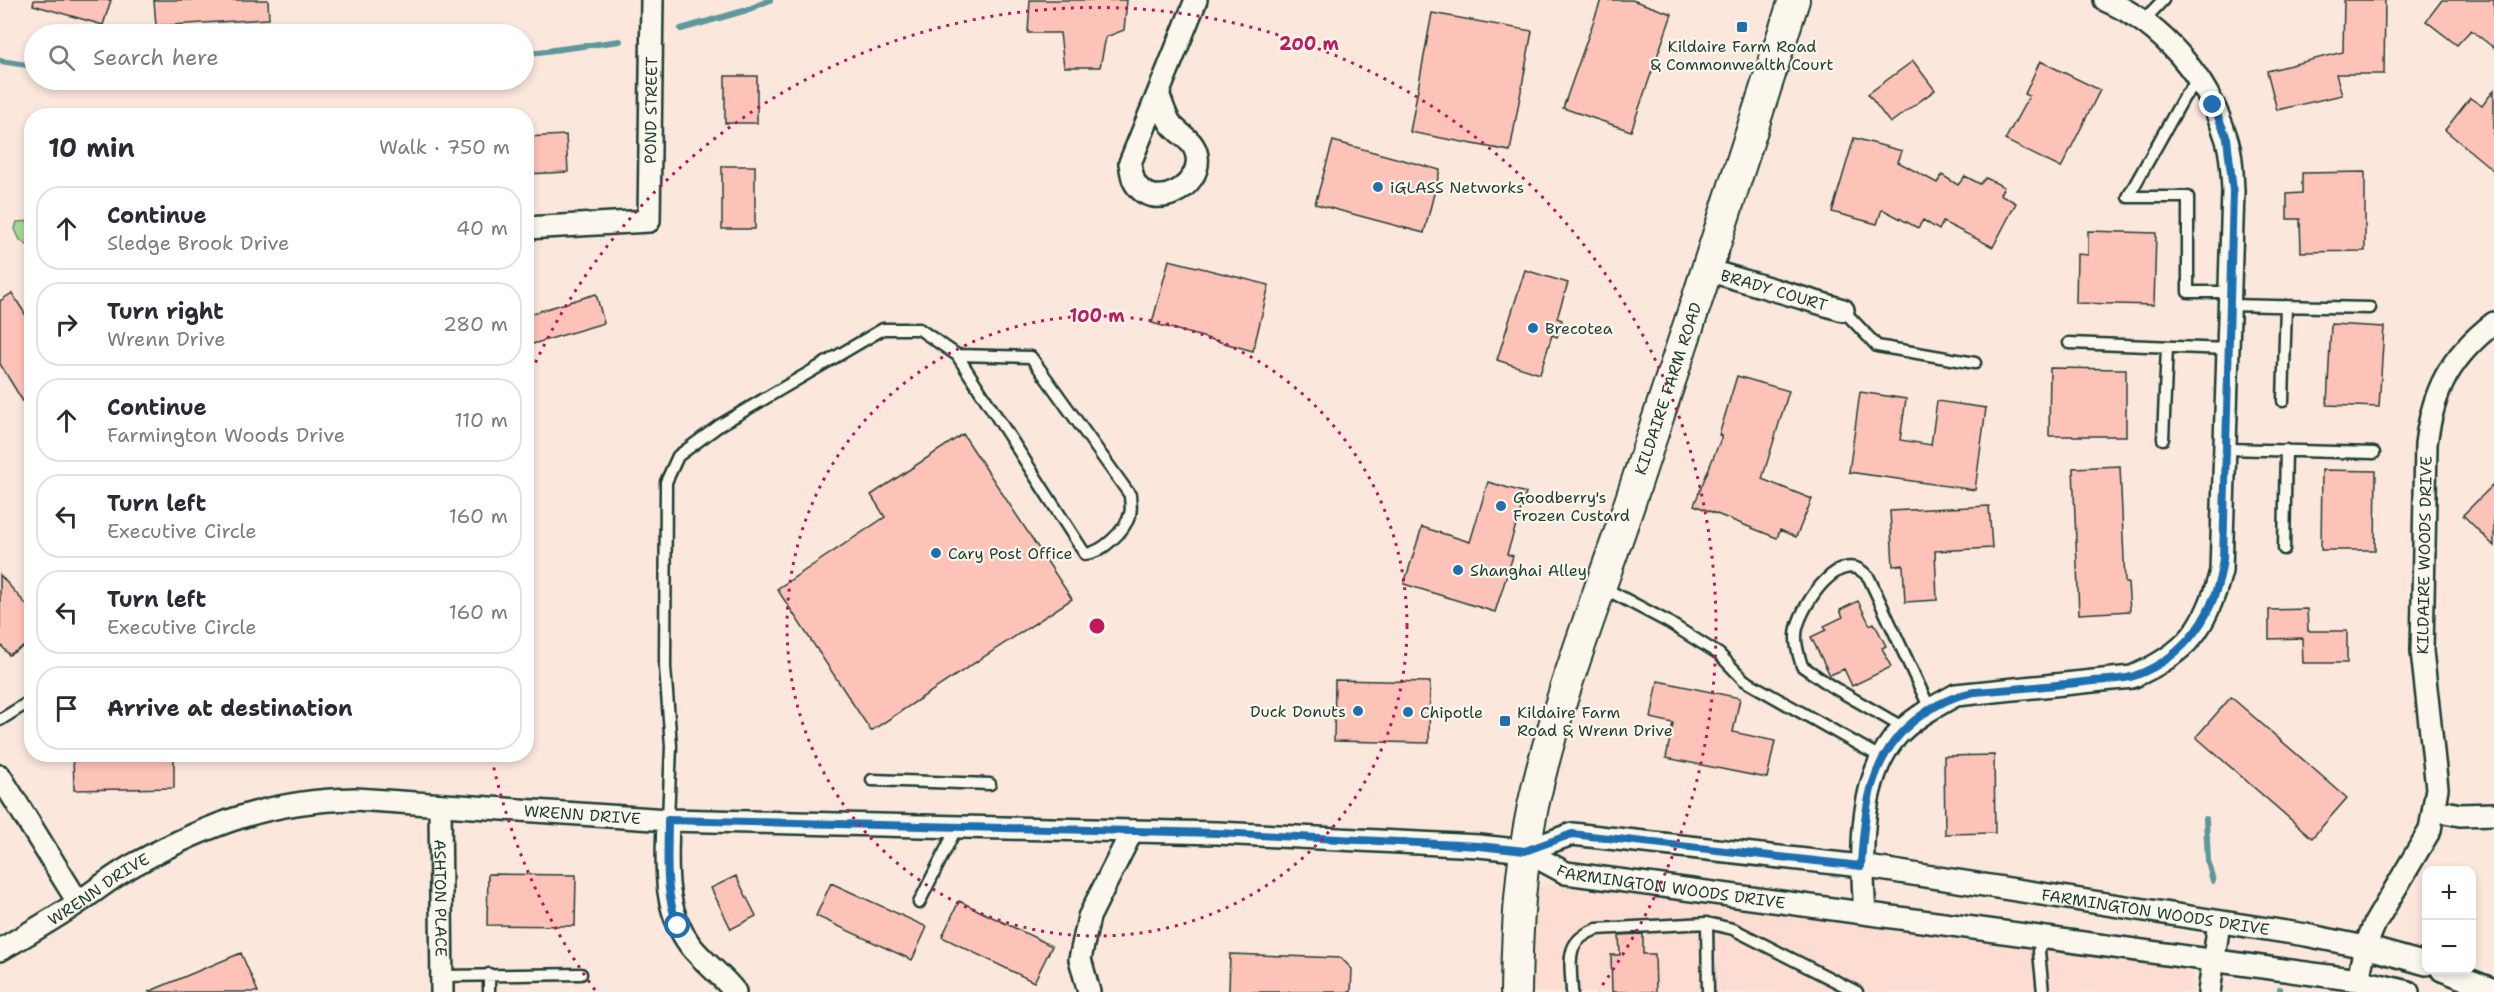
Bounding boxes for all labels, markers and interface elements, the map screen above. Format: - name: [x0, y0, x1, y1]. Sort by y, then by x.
- marker: Kildaire Farm Road & Commonwealth Court: [1735, 20, 1749, 34]
- search box: [24, 24, 534, 90]
- text: 200 m: [1279, 32, 1340, 56]
- place label: Kildaire Farm Road & Commonwealth Court: [1651, 36, 1833, 75]
- icon: search: [45, 41, 78, 74]
- text: Search here: [93, 43, 219, 72]
- street label: POND STREET: [640, 56, 662, 164]
- route end: [2199, 91, 2225, 117]
- text: 10 min: [48, 130, 135, 165]
- text: Walk · 750 m: [379, 134, 510, 160]
- place label: iGLASS Networks: [1390, 177, 1524, 198]
- marker: iGLASS Networks: [1371, 180, 1385, 194]
- text: Continue: [107, 201, 207, 230]
- icon: ahead: [50, 212, 83, 245]
- text: 40 m: [456, 215, 508, 241]
- text: Sledge Brook Drive: [107, 230, 289, 256]
- street label: BRADY COURT: [1718, 265, 1830, 316]
- text: Turn right: [107, 297, 224, 326]
- street label: KILDAIRE FARM ROAD: [1630, 300, 1706, 478]
- text: 100 m: [1069, 304, 1125, 328]
- icon: right: [50, 308, 83, 341]
- text: 280 m: [443, 311, 508, 337]
- place label: Brecotea: [1545, 318, 1613, 339]
- marker: Brecotea: [1526, 321, 1540, 335]
- text: Wrenn Drive: [107, 326, 226, 352]
- text: Continue: [107, 393, 207, 422]
- icon: ahead: [50, 404, 83, 437]
- text: 110 m: [454, 407, 508, 433]
- text: Farmington Woods Drive: [107, 422, 345, 448]
- street label: KILDAIRE WOODS DRIVE: [2412, 456, 2437, 655]
- place label: Goodberry's Frozen Custard: [1513, 487, 1630, 526]
- text: Turn left: [107, 489, 206, 518]
- marker: Goodberry's Frozen Custard: [1494, 499, 1508, 513]
- icon: left: [50, 500, 83, 533]
- text: 160 m: [449, 503, 508, 529]
- text: Executive Circle: [107, 518, 257, 544]
- place label: Cary Post Office: [948, 543, 1073, 564]
- marker: Cary Post Office: [929, 546, 943, 560]
- place label: Shanghai Alley: [1470, 560, 1587, 581]
- marker: Shanghai Alley: [1451, 563, 1465, 577]
- text: Turn left: [107, 585, 206, 614]
- icon: left: [50, 596, 83, 629]
- text: 160 m: [449, 599, 508, 625]
- text: Executive Circle: [107, 614, 257, 640]
- centre of rings: [1087, 616, 1107, 636]
- icon: arrive: [50, 692, 83, 725]
- text: Arrive at destination: [107, 694, 353, 723]
- place label: Duck Donuts: [1250, 701, 1346, 722]
- place label: Chipotle: [1420, 702, 1483, 723]
- place label: Kildaire Farm Road & Wrenn Drive: [1517, 702, 1673, 741]
- marker: Duck Donuts: [1351, 704, 1365, 718]
- marker: Chipotle: [1401, 705, 1415, 719]
- marker: Kildaire Farm Road & Wrenn Drive: [1498, 714, 1512, 728]
- street label: WRENN DRIVE: [523, 800, 642, 829]
- street label: ASHTON PLACE: [429, 839, 452, 957]
- street label: WRENN DRIVE: [44, 848, 153, 930]
- street label: FARMINGTON WOODS DRIVE: [1553, 860, 1787, 914]
- map controls: [2422, 866, 2476, 974]
- button: +: [2422, 866, 2476, 920]
- street label: FARMINGTON WOODS DRIVE: [2040, 884, 2271, 940]
- route start: [664, 912, 690, 938]
- button: −: [2422, 920, 2476, 974]

